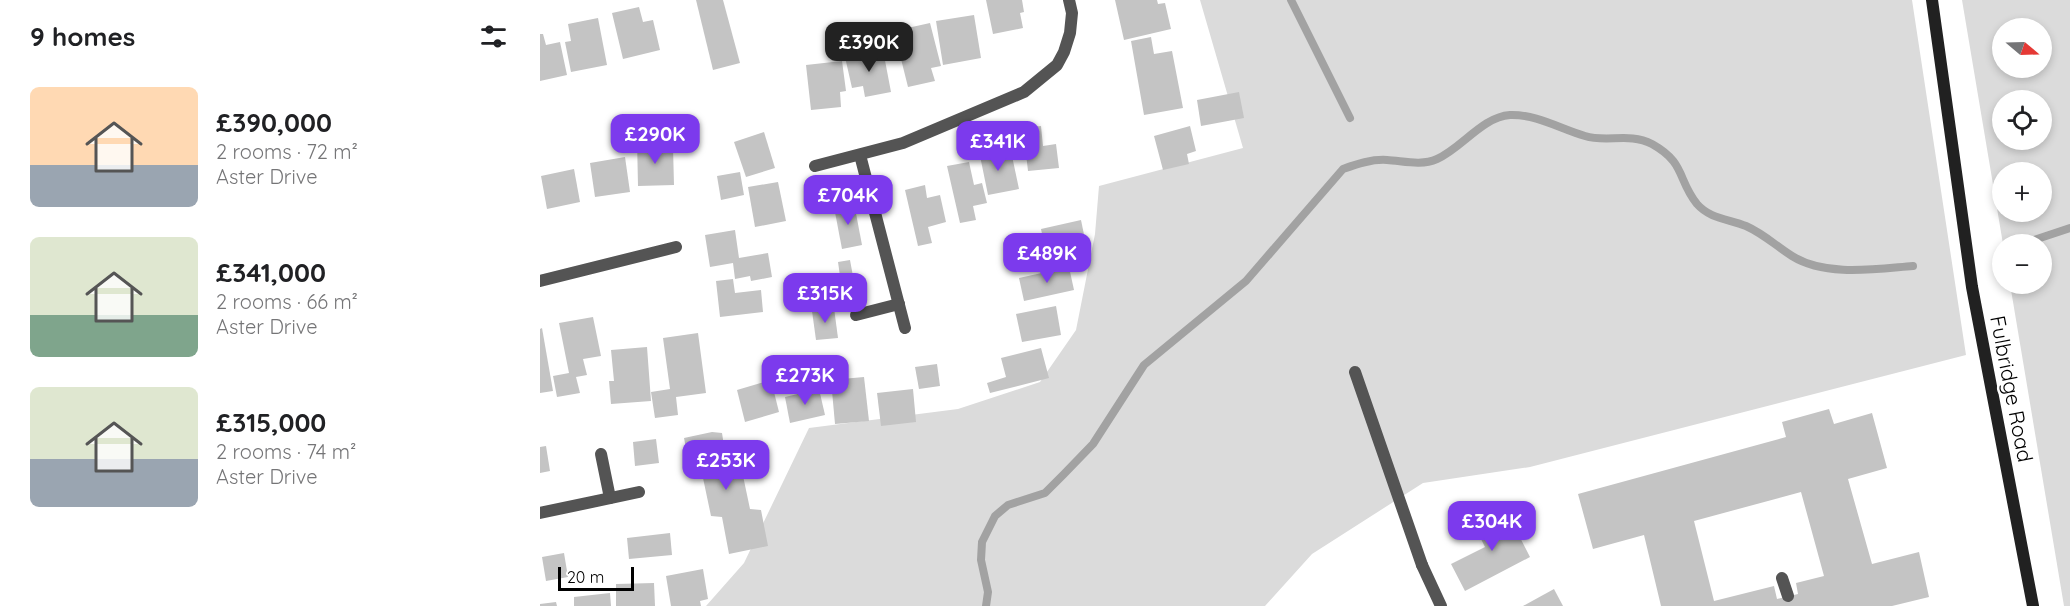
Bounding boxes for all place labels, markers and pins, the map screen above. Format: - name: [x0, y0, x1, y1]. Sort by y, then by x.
- pin: £390K: [827, 22, 911, 73]
- pin: £290K: [613, 114, 697, 165]
- pin: £341K: [956, 121, 1040, 172]
- pin: £704K: [806, 175, 890, 226]
- pin: £489K: [1005, 233, 1089, 284]
- pin: £315K: [783, 273, 867, 324]
- pin: £273K: [763, 355, 847, 406]
- pin: £253K: [684, 440, 768, 491]
- pin: £304K: [1450, 501, 1534, 552]

